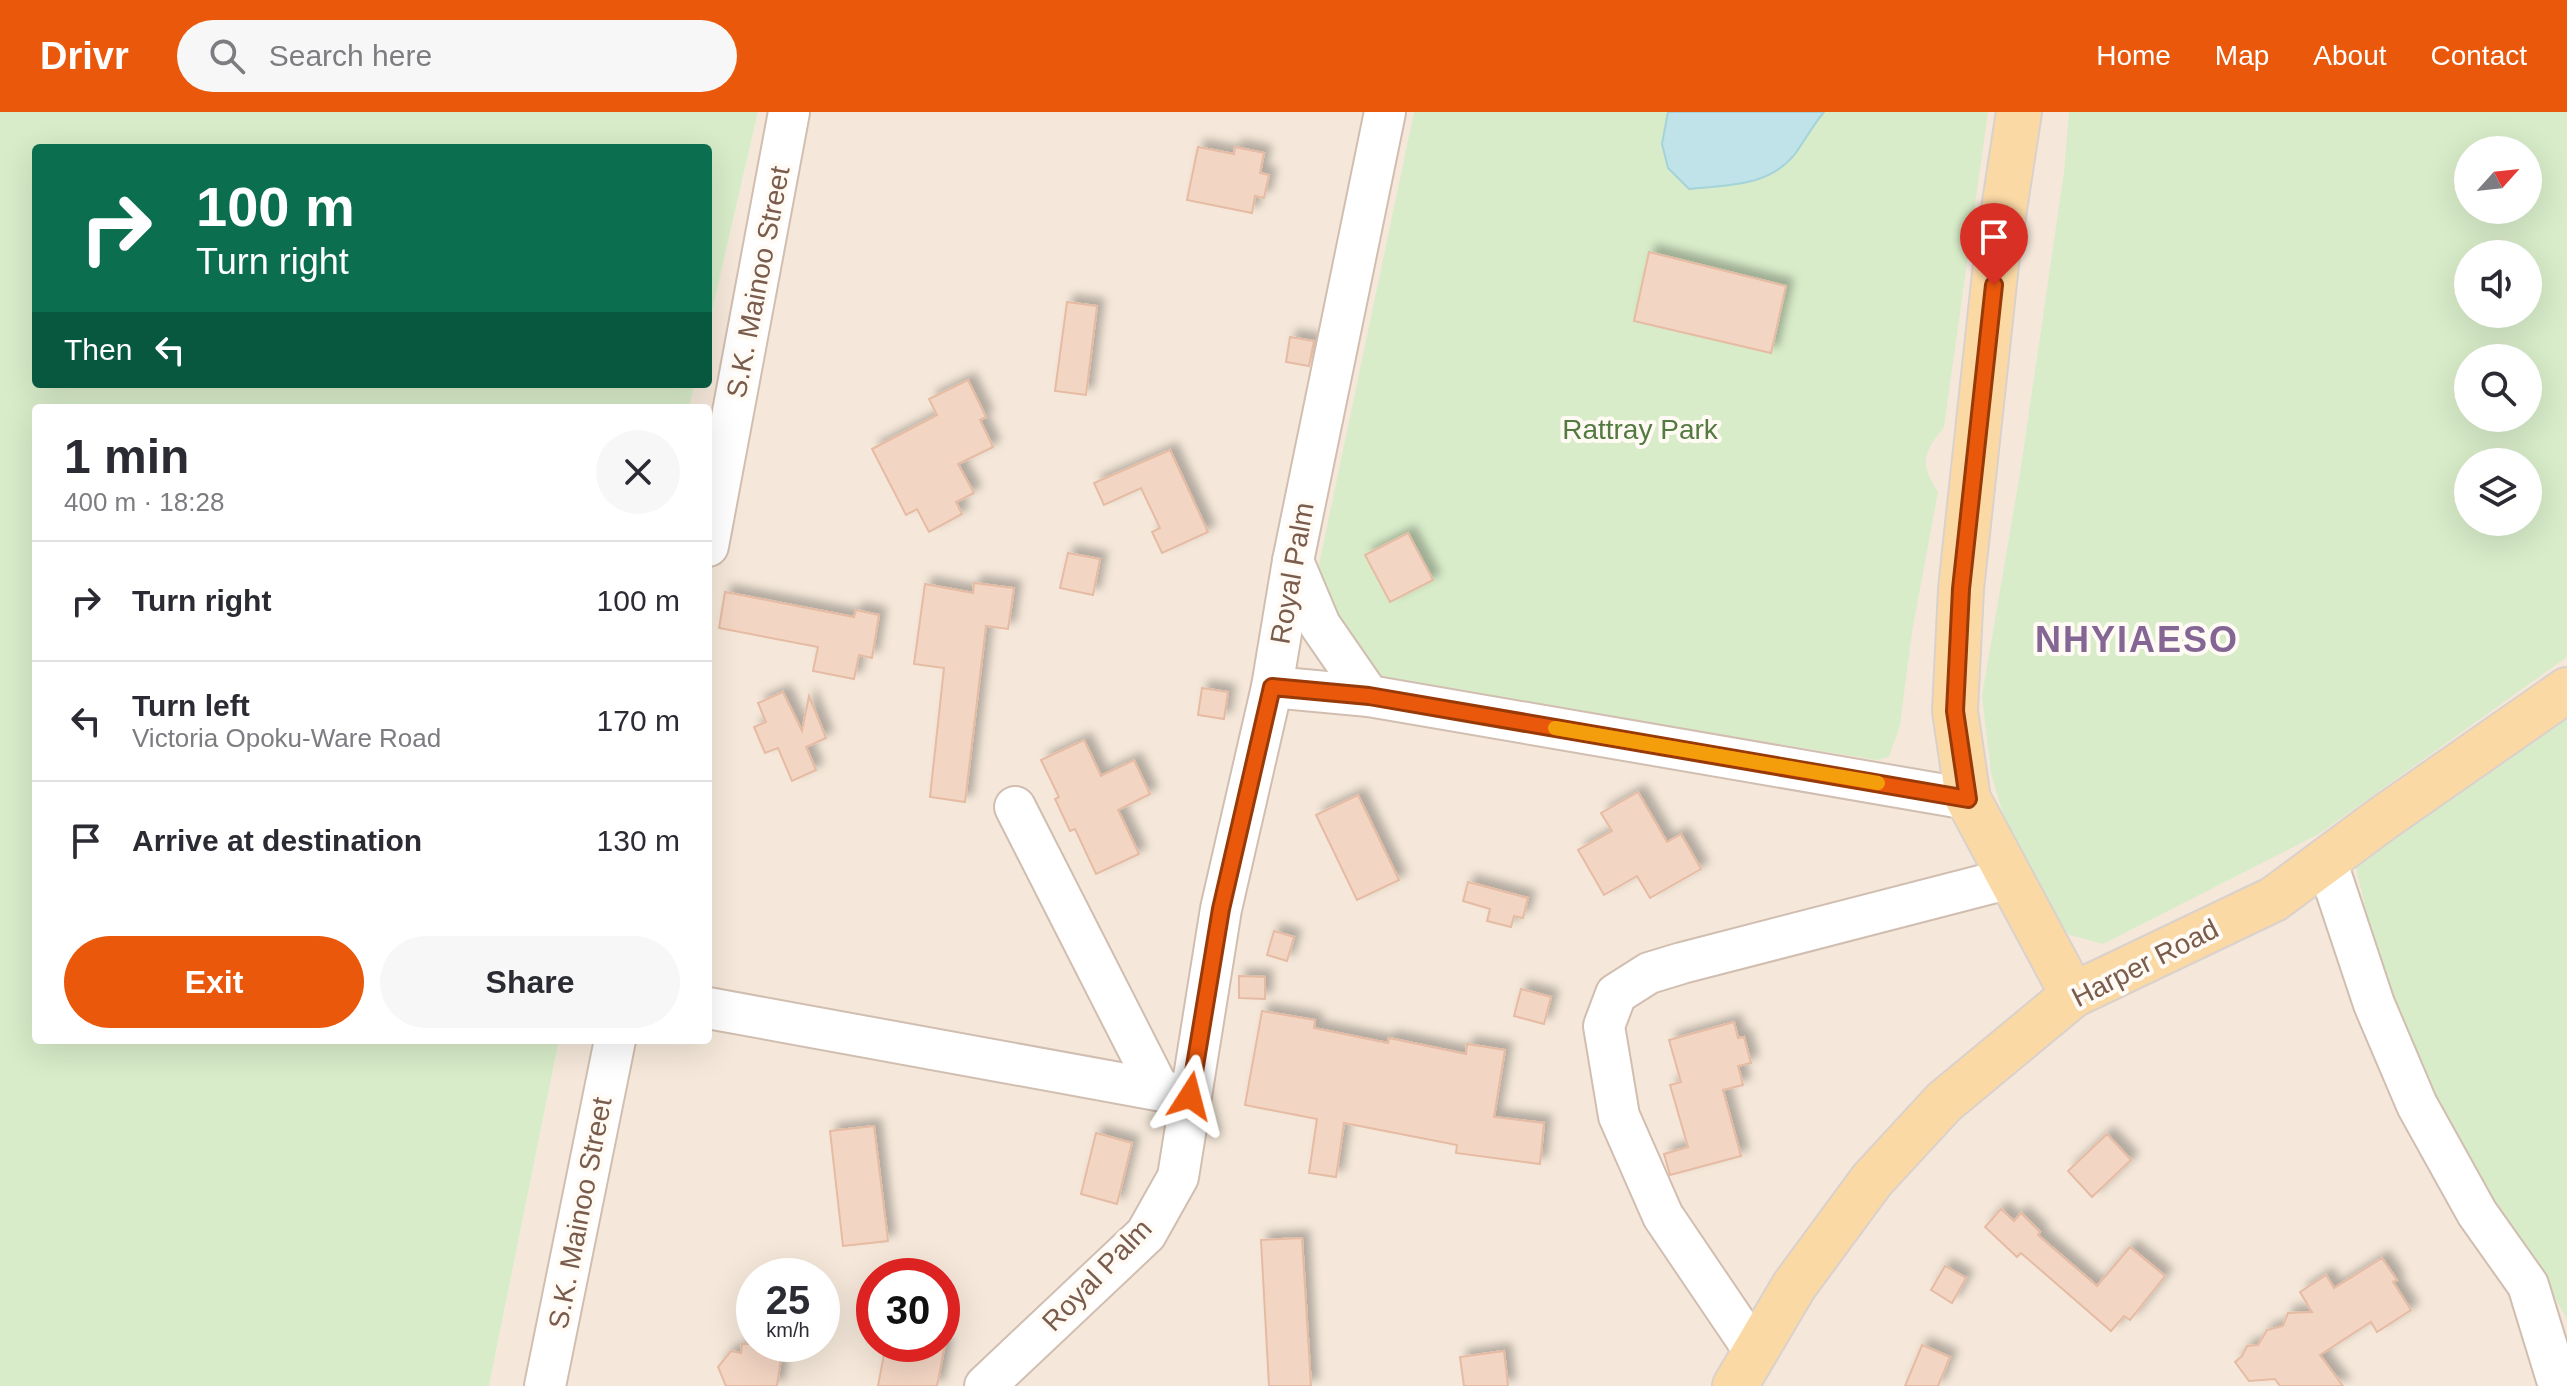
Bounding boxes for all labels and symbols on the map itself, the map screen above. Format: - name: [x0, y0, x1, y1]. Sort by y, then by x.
- north arrow: [2454, 136, 2542, 224]
- street label: S.K. Mainoo Street: [720, 163, 796, 400]
- pin: [1960, 203, 2028, 285]
- park label: Rattray Park: [1562, 414, 1719, 445]
- street label: Royal Palm: [1264, 500, 1320, 646]
- district label: NHYIAESO: [2035, 619, 2239, 660]
- street label: Harper Road: [2067, 913, 2223, 1013]
- position arrow: [1148, 1054, 1232, 1138]
- street label: S.K. Mainoo Street: [542, 1094, 618, 1331]
- street label: Royal Palm: [1036, 1213, 1158, 1337]
- speed limit sign: 30: [856, 1258, 960, 1362]

